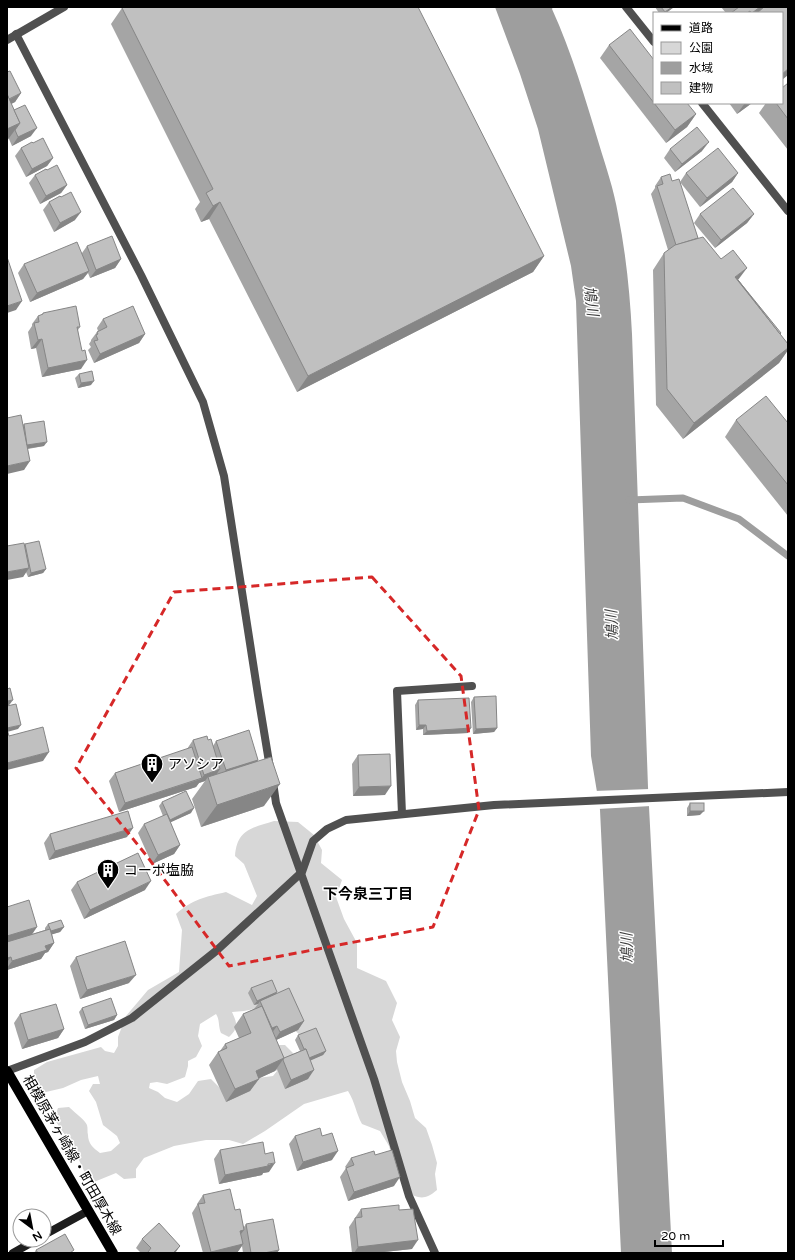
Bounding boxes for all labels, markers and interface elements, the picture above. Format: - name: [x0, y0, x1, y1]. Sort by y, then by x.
- legend: [653, 12, 783, 104]
- text: 道路: [689, 21, 713, 35]
- text: 公園: [689, 41, 713, 55]
- text: 水域: [689, 61, 713, 75]
- text: 建物: [689, 81, 713, 95]
- water label: 鳩川: [580, 285, 602, 319]
- water label: 鳩川: [602, 608, 622, 640]
- building icon: アソシア: [139, 751, 165, 784]
- place label: アソシア: [168, 756, 224, 773]
- building icon: コーポ塩脇: [95, 857, 121, 890]
- place label: コーポ塩脇: [124, 862, 194, 879]
- district label: 下今泉三丁目: [323, 885, 413, 903]
- water label: 鳩川: [617, 931, 637, 963]
- street label: 相模原茅ヶ崎線・町田厚木線: [19, 1072, 125, 1238]
- north arrow: [12, 1208, 52, 1248]
- scale bar: [655, 1222, 723, 1248]
- text: N: [30, 1228, 44, 1244]
- text: 20 m: [661, 1229, 690, 1243]

